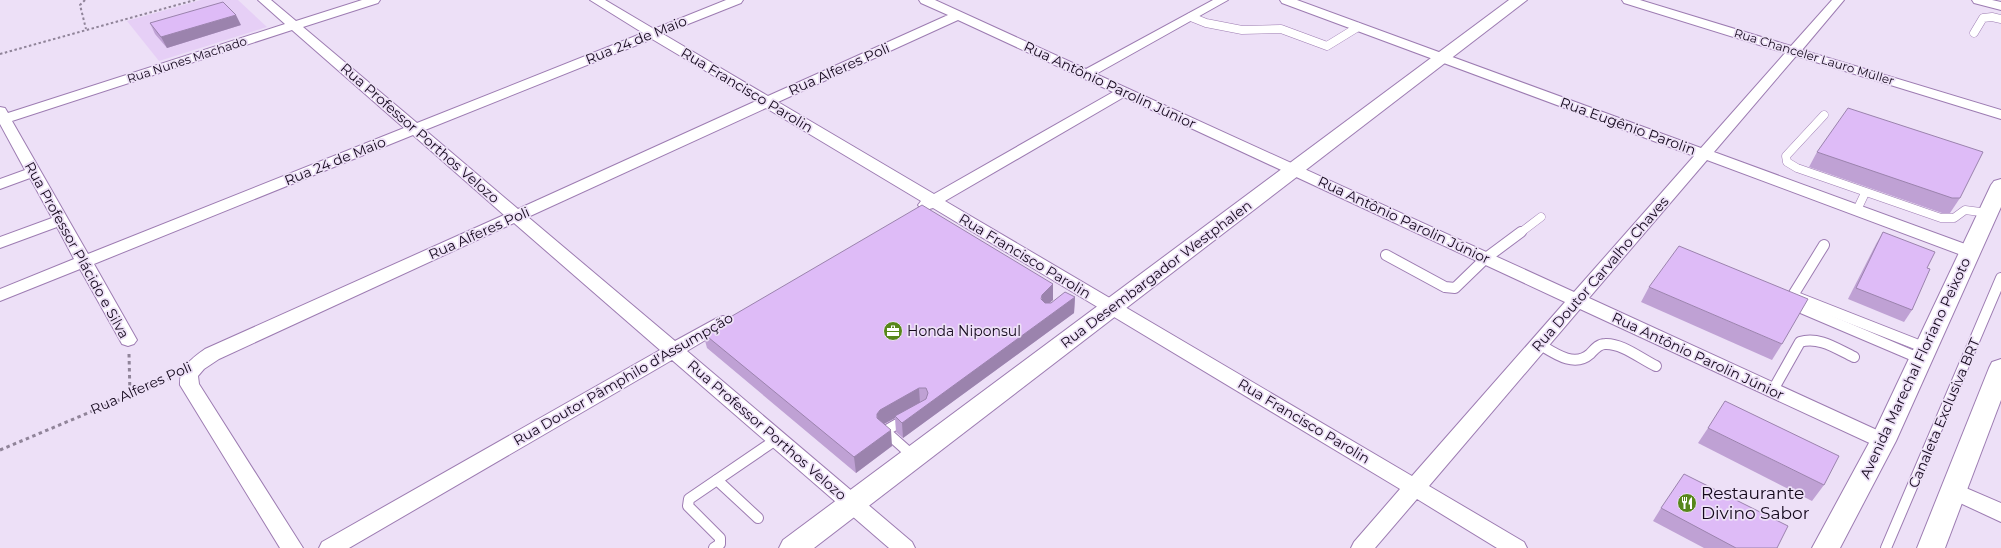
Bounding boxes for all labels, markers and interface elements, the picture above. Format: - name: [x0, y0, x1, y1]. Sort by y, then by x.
- street label: Rua 24 de Maio: [583, 11, 690, 69]
- street label: Rua Chanceler Lauro Müller: [1732, 25, 1896, 88]
- street label: Rua Nunes Machado: [125, 33, 249, 86]
- street label: Rua Antônio Parolin Júnior: [1021, 37, 1199, 133]
- street label: Rua Alferes Poli: [786, 39, 892, 99]
- street label: Rua Francisco Parolin: [678, 43, 816, 137]
- street label: Rua Professor Porthos Velozo: [337, 59, 503, 207]
- street label: Rua Eugênio Parolin: [1558, 93, 1698, 159]
- street label: Rua 24 de Maio: [282, 132, 389, 190]
- street label: Rua Professor Plácido e Silva: [21, 158, 133, 342]
- street label: Rua Antônio Parolin Júnior: [1315, 172, 1493, 268]
- street label: Rua Doutor Carvalho Chaves: [1528, 192, 1673, 355]
- street label: Rua Desembargador Westphalen: [1057, 196, 1255, 352]
- street label: Rua Alferes Poli: [426, 203, 532, 263]
- street label: Rua Francisco Parolin: [956, 209, 1094, 303]
- street label: Avenida Marechal Floriano Peixoto: [1856, 254, 1974, 481]
- street label: Rua Doutor Pâmphilo d'Assumpção: [510, 308, 736, 449]
- street label: Rua Antônio Parolin Júnior: [1609, 308, 1787, 404]
- office icon: Honda Niponsul: [882, 320, 904, 342]
- place label: Honda Niponsul: [907, 322, 1021, 340]
- street label: Canaleta Exclusiva BRT: [1904, 335, 1984, 491]
- street label: Rua Professor Porthos Velozo: [684, 356, 850, 504]
- street label: Rua Alferes Poli: [88, 358, 194, 418]
- street label: Rua Francisco Parolin: [1235, 374, 1373, 468]
- place label: Restaurante Divino Sabor: [1701, 483, 1810, 523]
- restaurant icon: Restaurante Divino Sabor: [1676, 492, 1698, 514]

